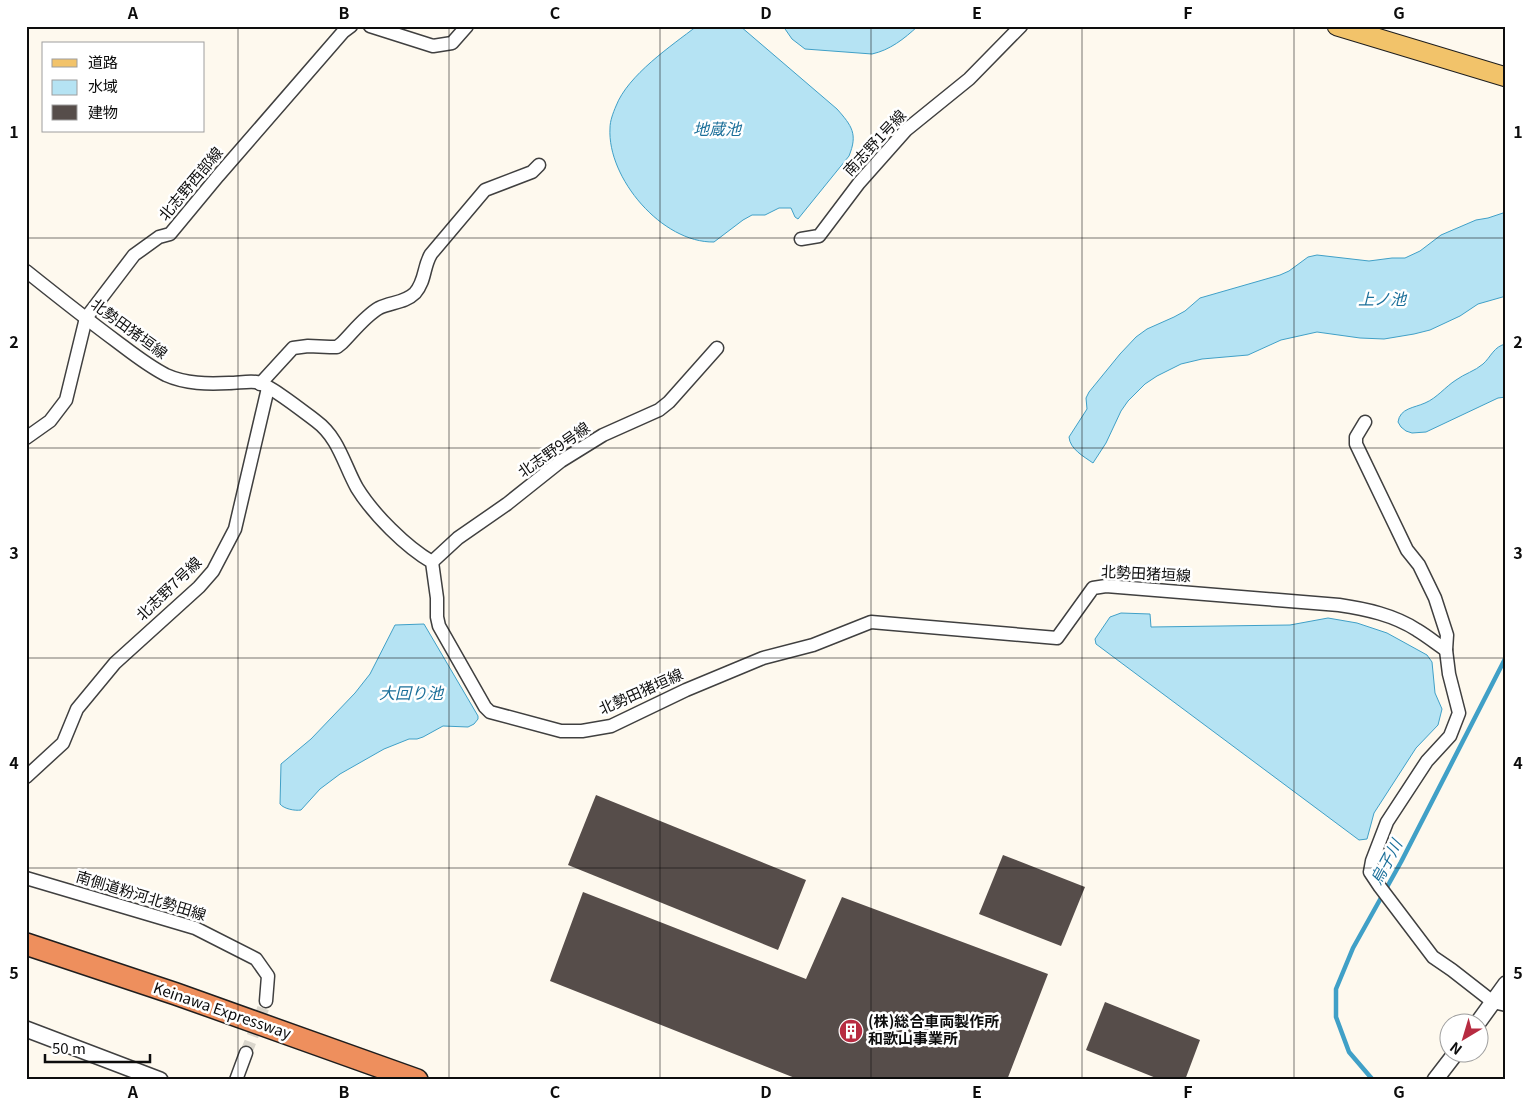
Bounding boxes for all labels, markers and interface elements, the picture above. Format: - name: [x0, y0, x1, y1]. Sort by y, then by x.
- text: A: [127, 0, 139, 24]
- text: B: [339, 0, 350, 24]
- text: C: [550, 0, 561, 24]
- text: D: [760, 0, 772, 24]
- text: E: [972, 0, 982, 24]
- text: F: [1183, 0, 1193, 24]
- text: G: [1393, 0, 1405, 24]
- legend: [42, 42, 205, 132]
- text: 道路: [88, 51, 118, 72]
- text: 水域: [88, 75, 118, 96]
- text: 建物: [88, 101, 118, 122]
- street label: 南志野1号線: [838, 104, 910, 180]
- water label: 地蔵池: [693, 116, 743, 140]
- text: 1: [9, 119, 19, 143]
- text: 1: [1513, 119, 1523, 143]
- street label: 北志野西部線: [153, 142, 227, 224]
- water label: 上ノ池: [1358, 286, 1408, 310]
- street label: 北勢田猪垣線: [87, 293, 172, 363]
- text: 2: [9, 329, 19, 353]
- text: 2: [1513, 329, 1523, 353]
- street label: 北志野9号線: [513, 416, 593, 481]
- text: 3: [9, 540, 19, 564]
- text: 3: [1513, 540, 1523, 564]
- street label: 北志野7号線: [131, 551, 205, 624]
- street label: 北勢田猪垣線: [1101, 560, 1192, 585]
- street label: 北勢田猪垣線: [595, 663, 686, 719]
- water label: 大回り池: [379, 680, 445, 704]
- text: 4: [9, 750, 19, 774]
- text: 4: [1513, 750, 1523, 774]
- water label: 烏子川: [1363, 833, 1408, 888]
- street label: 南側道粉河北勢田線: [74, 865, 209, 924]
- text: 5: [9, 960, 19, 984]
- text: 5: [1513, 960, 1523, 984]
- street label: Keinawa Expressway: [151, 976, 294, 1043]
- place label: (株)総合車両製作所 和歌山事業所: [868, 1010, 999, 1048]
- north arrow: [1440, 1014, 1490, 1064]
- building icon: (株)総合車両製作所 和歌山事業所: [838, 1018, 864, 1044]
- scale bar: [45, 1031, 150, 1063]
- text: 50 m: [52, 1037, 86, 1058]
- text: N: [1445, 1038, 1466, 1060]
- text: A: [127, 1079, 139, 1103]
- text: B: [339, 1079, 350, 1103]
- text: C: [550, 1079, 561, 1103]
- text: D: [760, 1079, 772, 1103]
- text: E: [972, 1079, 982, 1103]
- text: F: [1183, 1079, 1193, 1103]
- text: G: [1393, 1079, 1405, 1103]

